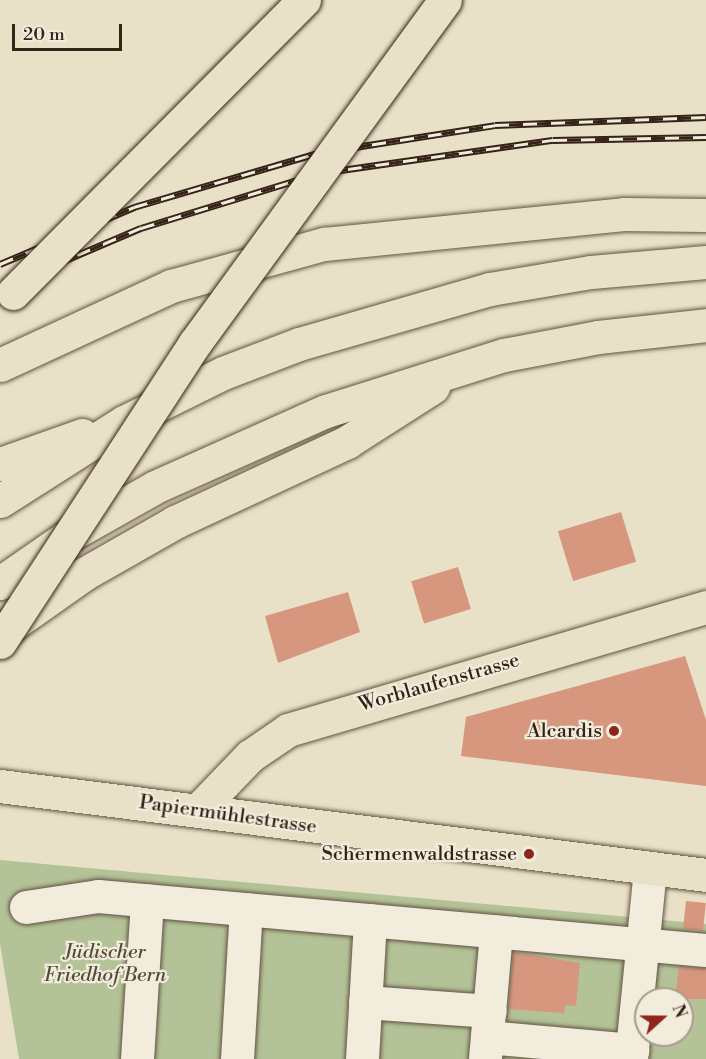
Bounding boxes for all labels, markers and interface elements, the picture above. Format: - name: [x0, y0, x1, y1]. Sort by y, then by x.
- scale bar: [15, 12, 124, 50]
- text: 20 m: [23, 23, 65, 46]
- street label: Worblaufenstrasse: [356, 649, 522, 717]
- place label: Alcardis: [527, 719, 602, 743]
- marker: Alcardis: [607, 724, 621, 738]
- street label: Papiermühlestrasse: [138, 791, 318, 839]
- place label: Schermenwaldstrasse: [321, 842, 517, 866]
- marker: Schermenwaldstrasse: [522, 847, 536, 861]
- park label: Jüdischer Friedhof Bern: [44, 941, 166, 988]
- north arrow: [634, 987, 694, 1047]
- text: N: [667, 1002, 691, 1021]

